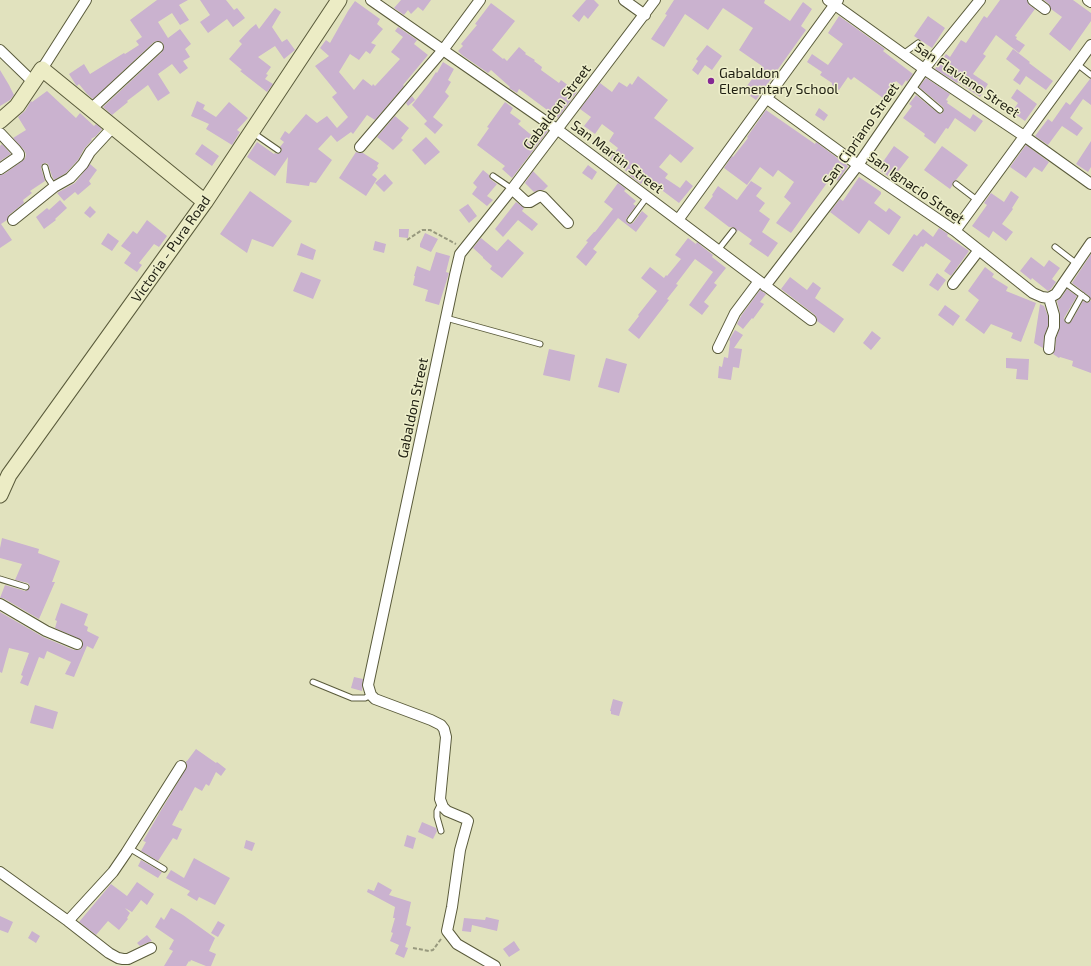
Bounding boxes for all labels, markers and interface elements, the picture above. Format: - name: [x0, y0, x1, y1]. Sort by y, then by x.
- street label: San Flaviano Street: [911, 39, 1023, 121]
- street label: Gabaldon Street: [519, 61, 595, 153]
- place label: Gabaldon Elementary School: [719, 65, 838, 98]
- marker: Gabaldon Elementary School: [706, 76, 716, 86]
- street label: San Cipriano Street: [819, 80, 903, 188]
- street label: San Martin Street: [567, 117, 667, 197]
- street label: San Ignacio Street: [864, 148, 968, 228]
- street label: Victoria - Pura Road: [128, 192, 214, 306]
- street label: Gabaldon Street: [394, 356, 432, 460]

